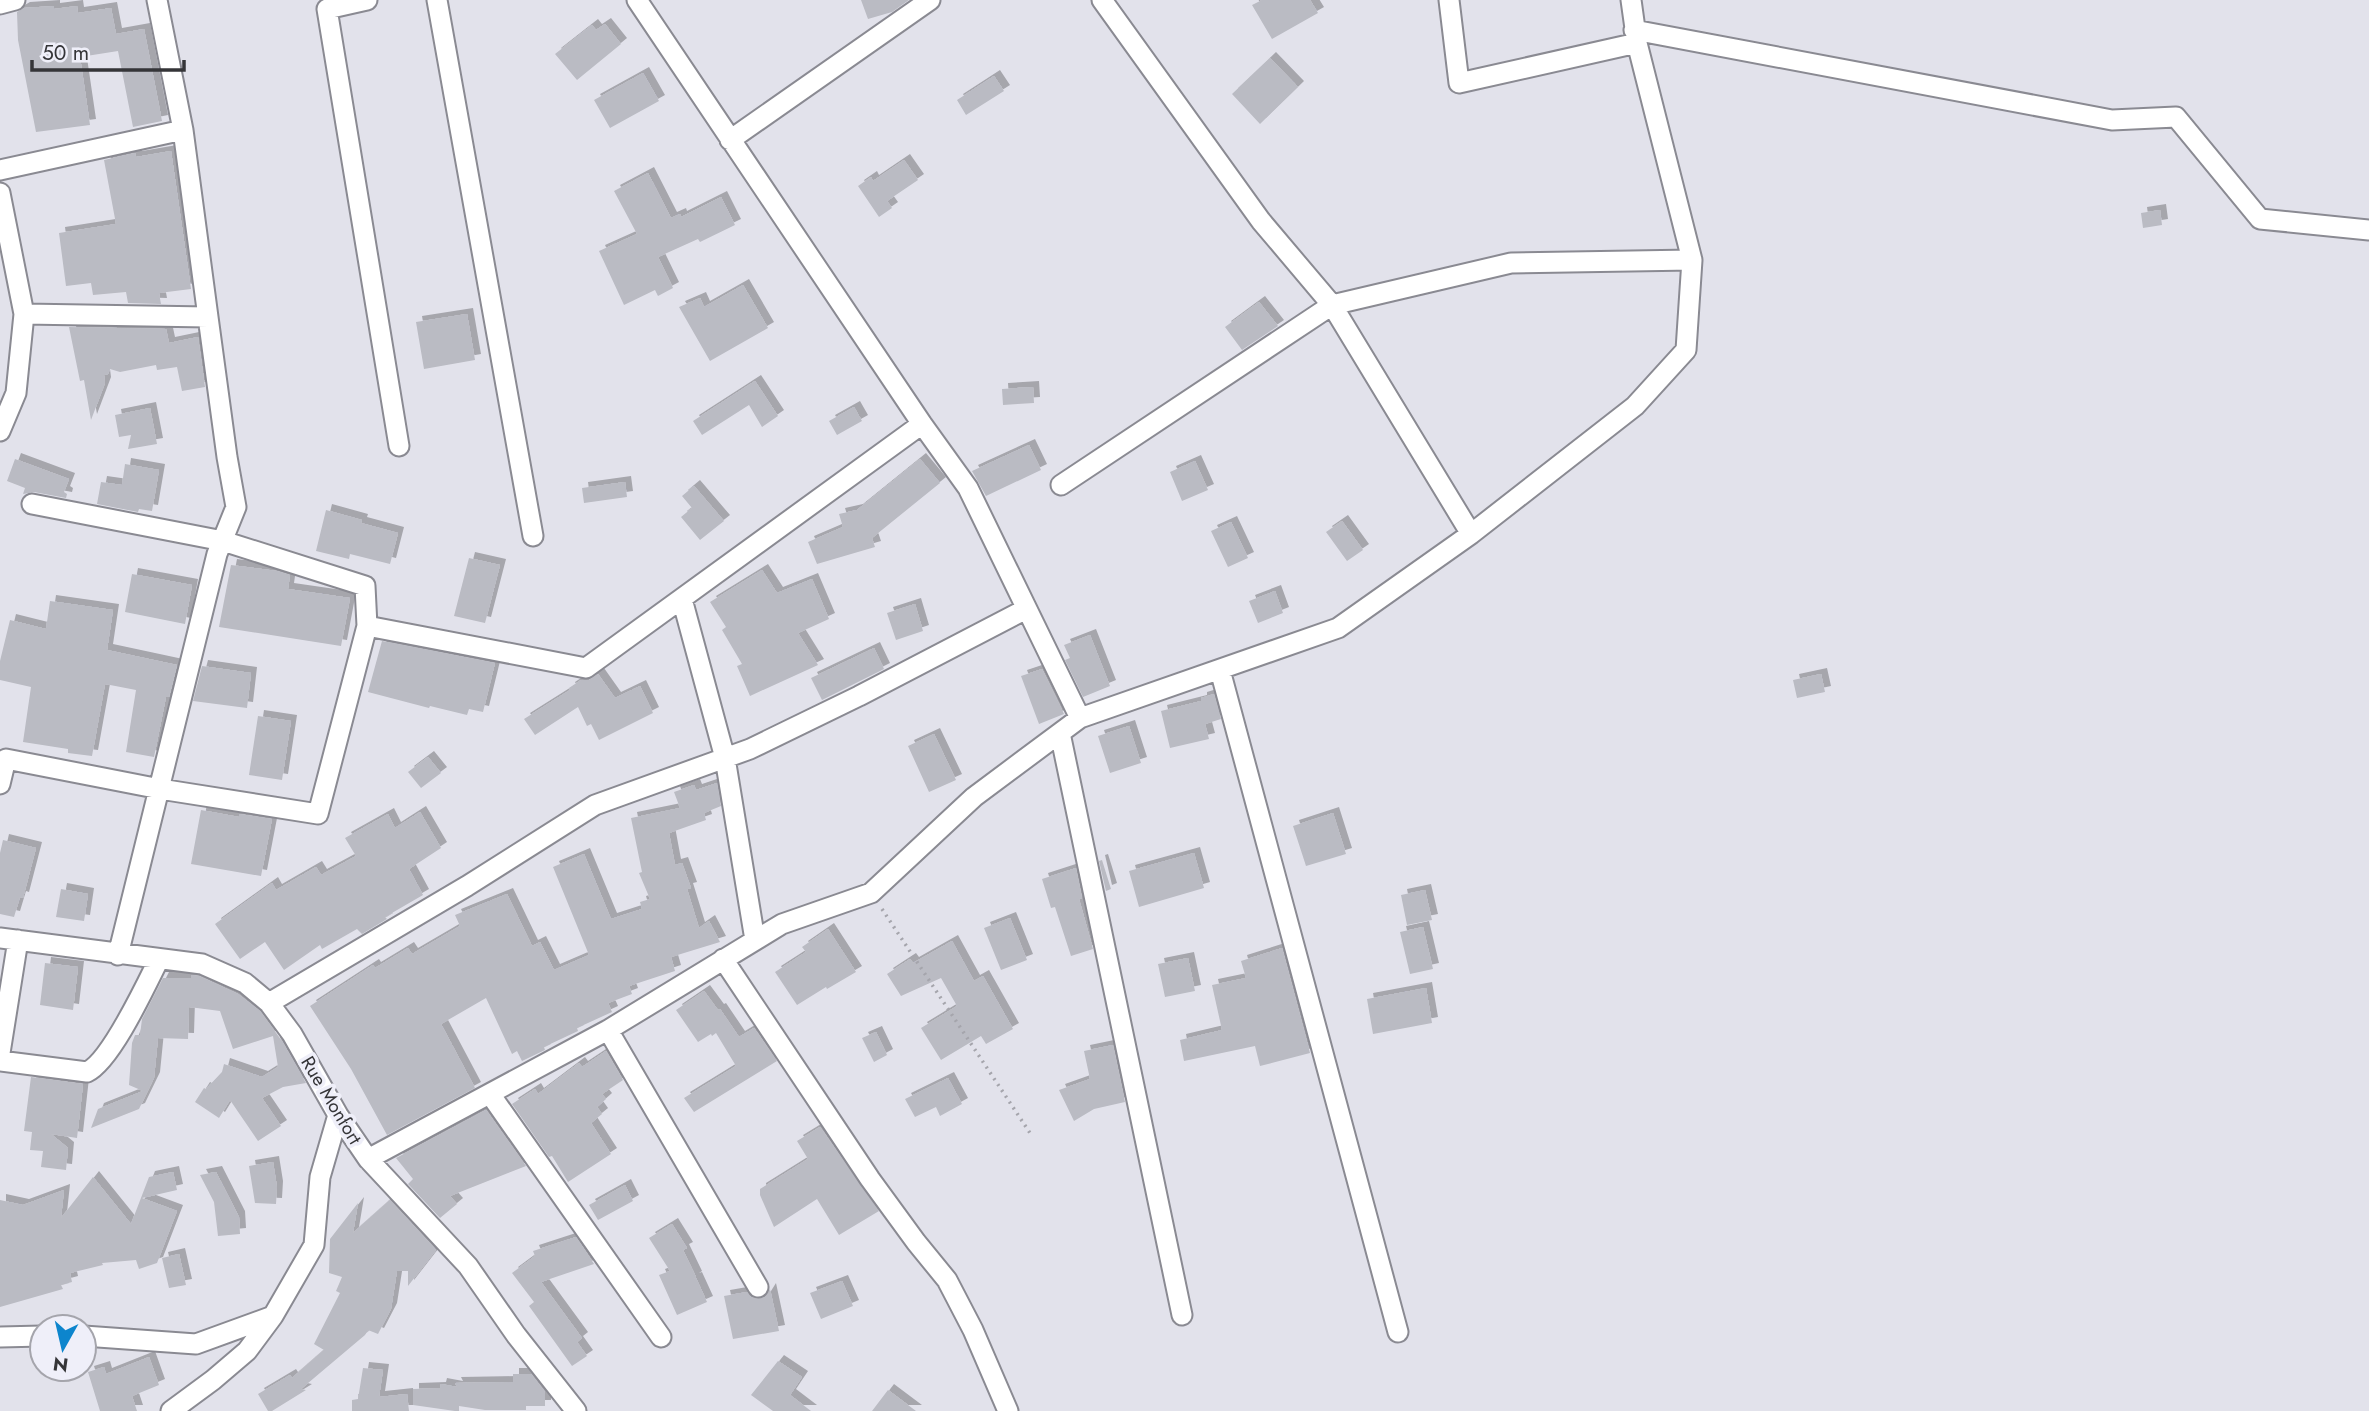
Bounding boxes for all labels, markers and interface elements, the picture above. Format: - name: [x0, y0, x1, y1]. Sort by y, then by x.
- scale bar: [32, 28, 184, 72]
- text: 50 m: [42, 38, 89, 68]
- street label: Rue Monfort: [295, 1051, 369, 1150]
- north arrow: [28, 1313, 98, 1383]
- text: N: [51, 1350, 70, 1379]

